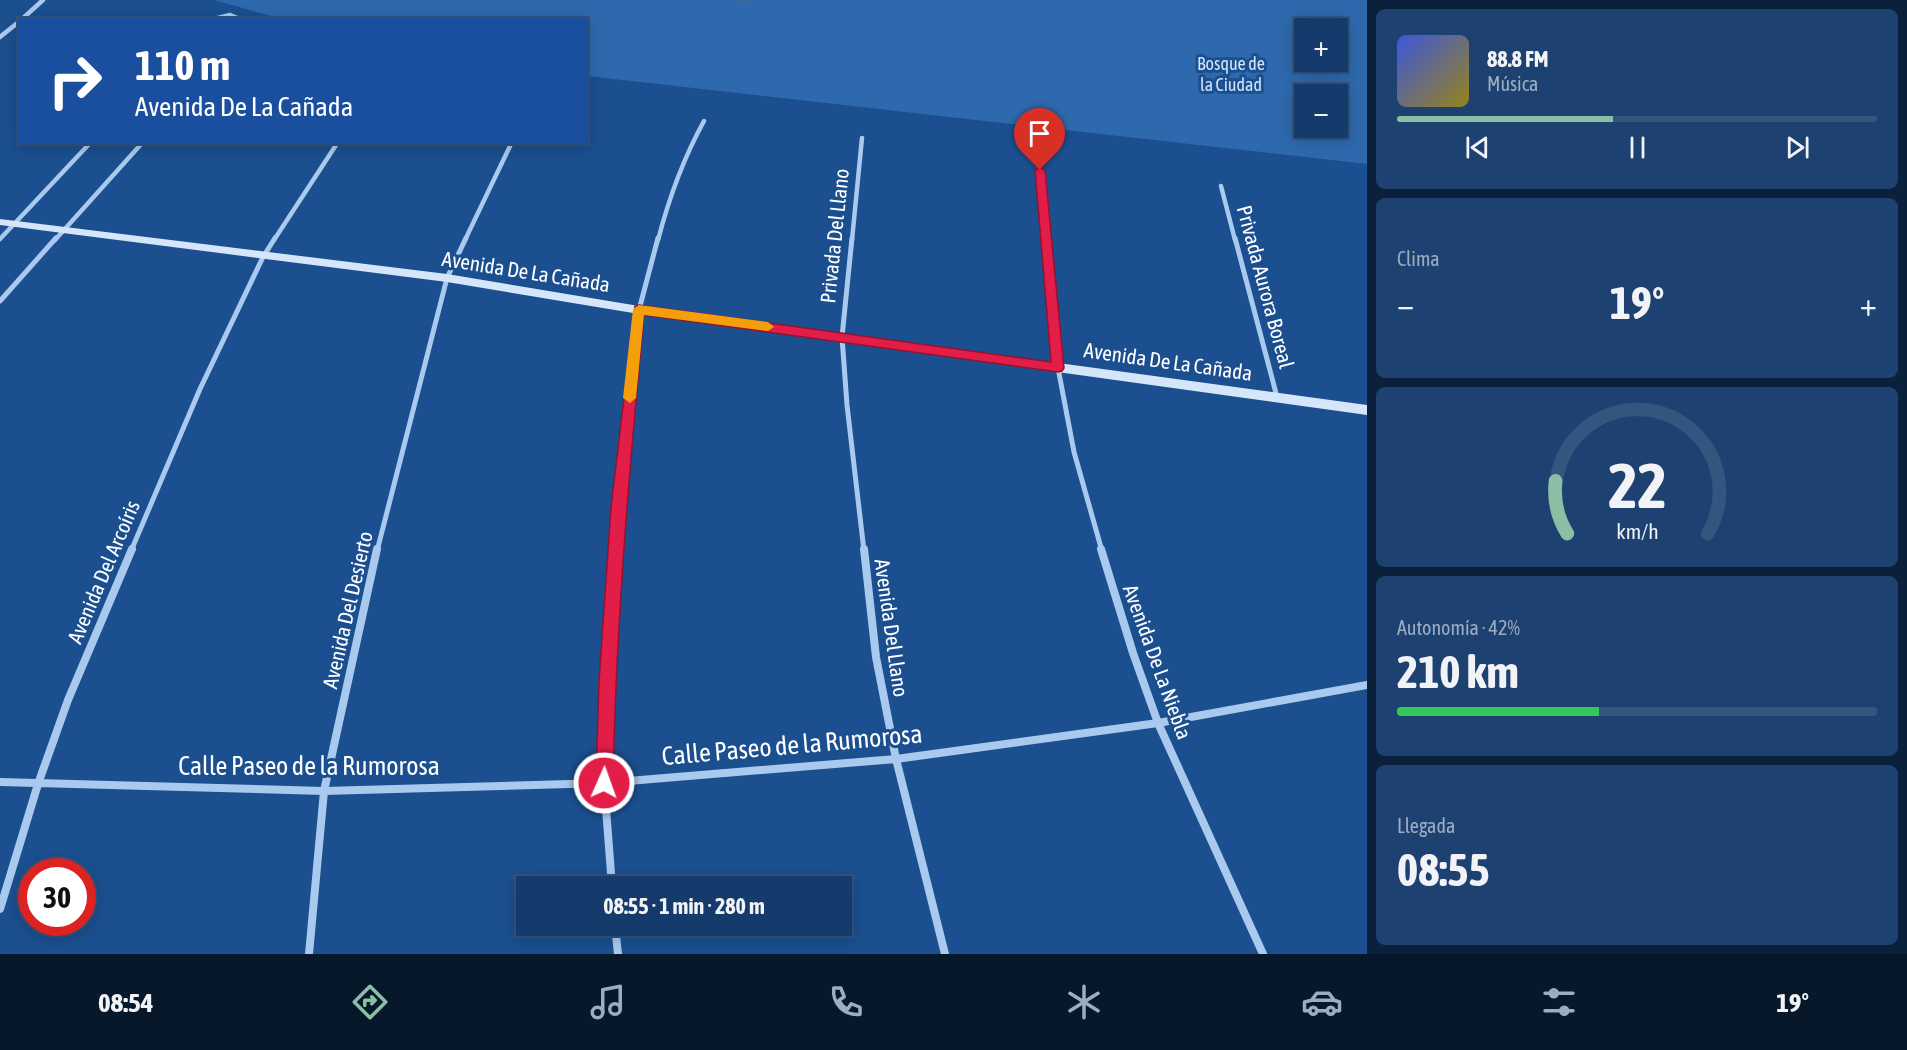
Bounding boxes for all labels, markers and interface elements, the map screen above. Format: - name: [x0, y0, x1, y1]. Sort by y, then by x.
- map controls: [1294, 18, 1348, 138]
- button: +: [1294, 18, 1348, 72]
- text: 110 m: [135, 41, 230, 89]
- icon: right: [36, 42, 114, 120]
- text: 88.8 FM: [1487, 46, 1549, 72]
- park label: Bosque de la Ciudad: [1197, 53, 1265, 95]
- text: Música: [1487, 72, 1538, 95]
- button: −: [1294, 84, 1348, 138]
- text: Avenida De La Cañada: [135, 91, 353, 122]
- pin: [1014, 108, 1065, 170]
- icon: arrive: [1023, 117, 1056, 150]
- icon: previous: [1461, 131, 1494, 164]
- icon: pause: [1621, 131, 1654, 164]
- icon: next: [1781, 131, 1814, 164]
- street label: Privada Del Llano: [815, 167, 853, 304]
- street label: Privada Aurora Boreal: [1233, 203, 1299, 371]
- street label: Avenida De La Cañada: [440, 246, 612, 296]
- text: Clima: [1397, 247, 1440, 270]
- text: 19°: [1610, 277, 1664, 329]
- text: −: [1397, 285, 1414, 323]
- text: +: [1860, 285, 1877, 323]
- street label: Avenida De La Cañada: [1082, 337, 1254, 385]
- text: 22: [1608, 450, 1666, 521]
- street label: Avenida Del Arcoíris: [62, 496, 144, 647]
- text: km/h: [1616, 519, 1658, 544]
- street label: Avenida Del Desierto: [317, 529, 377, 691]
- street label: Avenida Del Llano: [870, 557, 914, 698]
- street label: Avenida De La Niebla: [1119, 581, 1197, 742]
- text: Autonomía · 42%: [1397, 616, 1520, 639]
- text: 210 km: [1397, 646, 1519, 698]
- street label: Calle Paseo de la Rumorosa: [660, 719, 924, 771]
- street label: Calle Paseo de la Rumorosa: [178, 751, 440, 781]
- position arrow: [572, 751, 636, 815]
- text: Llegada: [1397, 814, 1455, 837]
- text: 08:55: [1397, 844, 1490, 896]
- speed limit sign: 30: [18, 858, 96, 936]
- text: 08:55 · 1 min · 280 m: [603, 893, 765, 919]
- icon: directions: [349, 981, 391, 1023]
- icon: music: [587, 981, 629, 1023]
- icon: phone: [825, 981, 867, 1023]
- icon: climate: [1063, 981, 1105, 1023]
- icon: car: [1301, 981, 1343, 1023]
- icon: filters: [1538, 981, 1580, 1023]
- text: 08:54: [98, 987, 153, 1018]
- text: 19°: [1776, 987, 1809, 1018]

